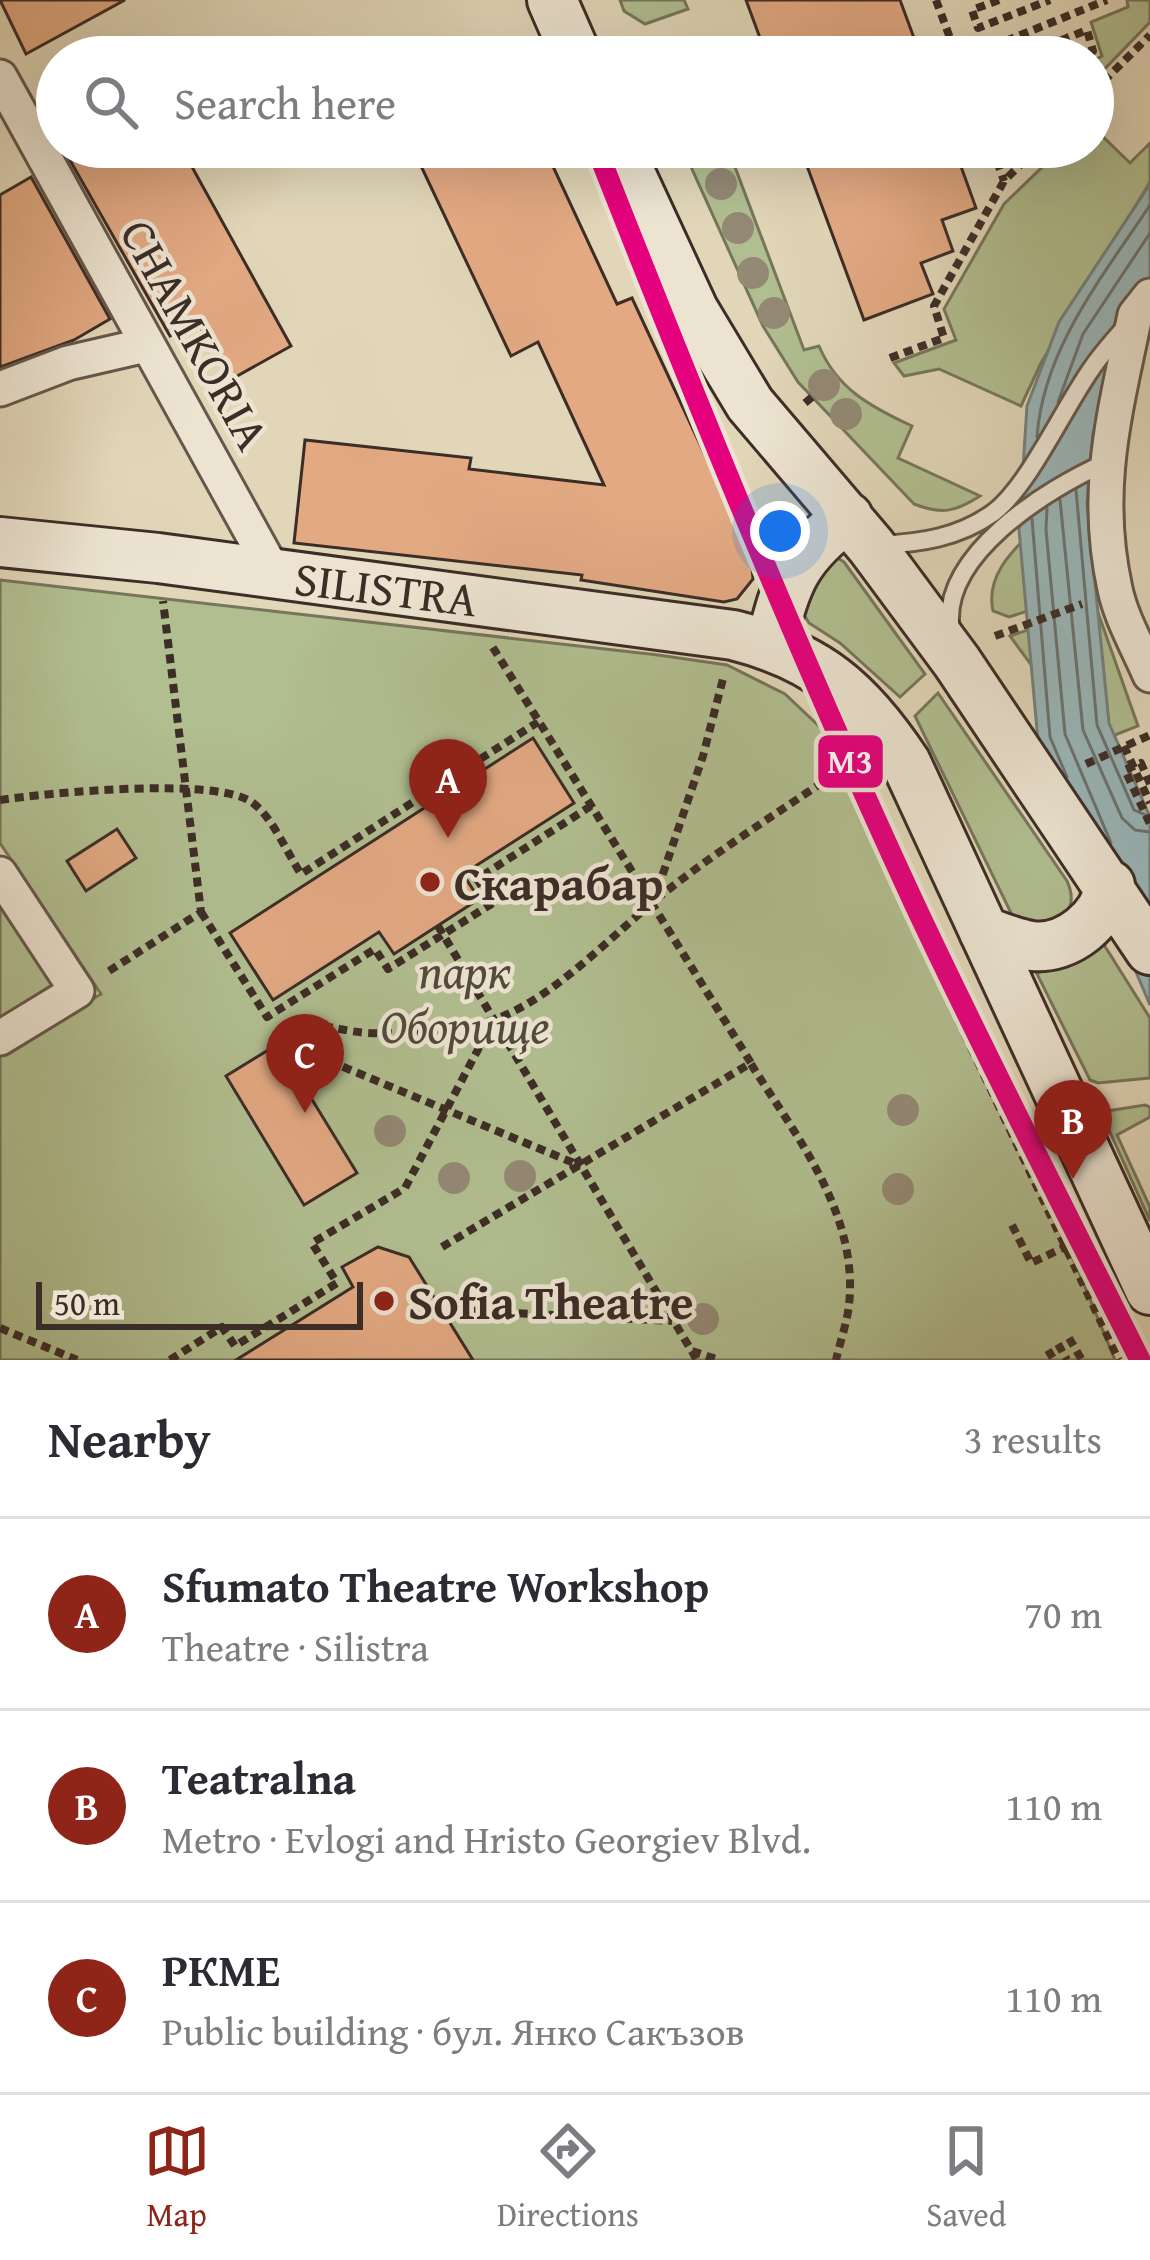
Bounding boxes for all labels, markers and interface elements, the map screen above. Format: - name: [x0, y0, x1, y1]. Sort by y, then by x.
- search box: [36, 36, 1114, 168]
- icon: search: [78, 69, 144, 135]
- text: Search here: [174, 70, 396, 135]
- street label: CHAMKORIA: [103, 206, 289, 462]
- your location: [750, 501, 810, 561]
- street label: SILISTRA: [291, 542, 481, 634]
- line badge: M3: [816, 733, 885, 790]
- text: M3: [827, 737, 873, 785]
- pin: A: [409, 739, 487, 838]
- place label: Скарабар: [454, 847, 663, 918]
- marker: Скарабар: [417, 869, 443, 895]
- park label: парк Оборище: [380, 935, 550, 1061]
- pin: C: [266, 1014, 344, 1113]
- pin: B: [1034, 1080, 1112, 1179]
- place label: Sofia Theatre: [408, 1266, 694, 1337]
- scale bar: [36, 1276, 363, 1329]
- text: 50 m: [54, 1279, 120, 1327]
- marker: Sofia Theatre: [371, 1288, 397, 1314]
- text: Nearby: [48, 1401, 211, 1476]
- text: 3 results: [964, 1410, 1102, 1467]
- text: Sfumato Theatre Workshop: [162, 1553, 709, 1618]
- text: A: [75, 1585, 99, 1642]
- text: 70 m: [1024, 1585, 1102, 1642]
- text: Theatre · Silistra: [162, 1618, 429, 1675]
- text: Teatralna: [162, 1745, 356, 1810]
- text: B: [75, 1777, 99, 1834]
- text: 110 m: [1005, 1777, 1102, 1834]
- text: Metro · Evlogi and Hristo Georgiev Blvd.: [162, 1810, 811, 1867]
- text: РКМЕ: [162, 1937, 280, 2002]
- text: C: [76, 1969, 98, 2026]
- text: 110 m: [1005, 1969, 1102, 2026]
- text: Public building · бул. Янко Сакъзов: [162, 2002, 745, 2059]
- tab: Map: [144, 2118, 210, 2238]
- tab: Directions: [497, 2118, 639, 2238]
- tab: Saved: [926, 2118, 1006, 2238]

